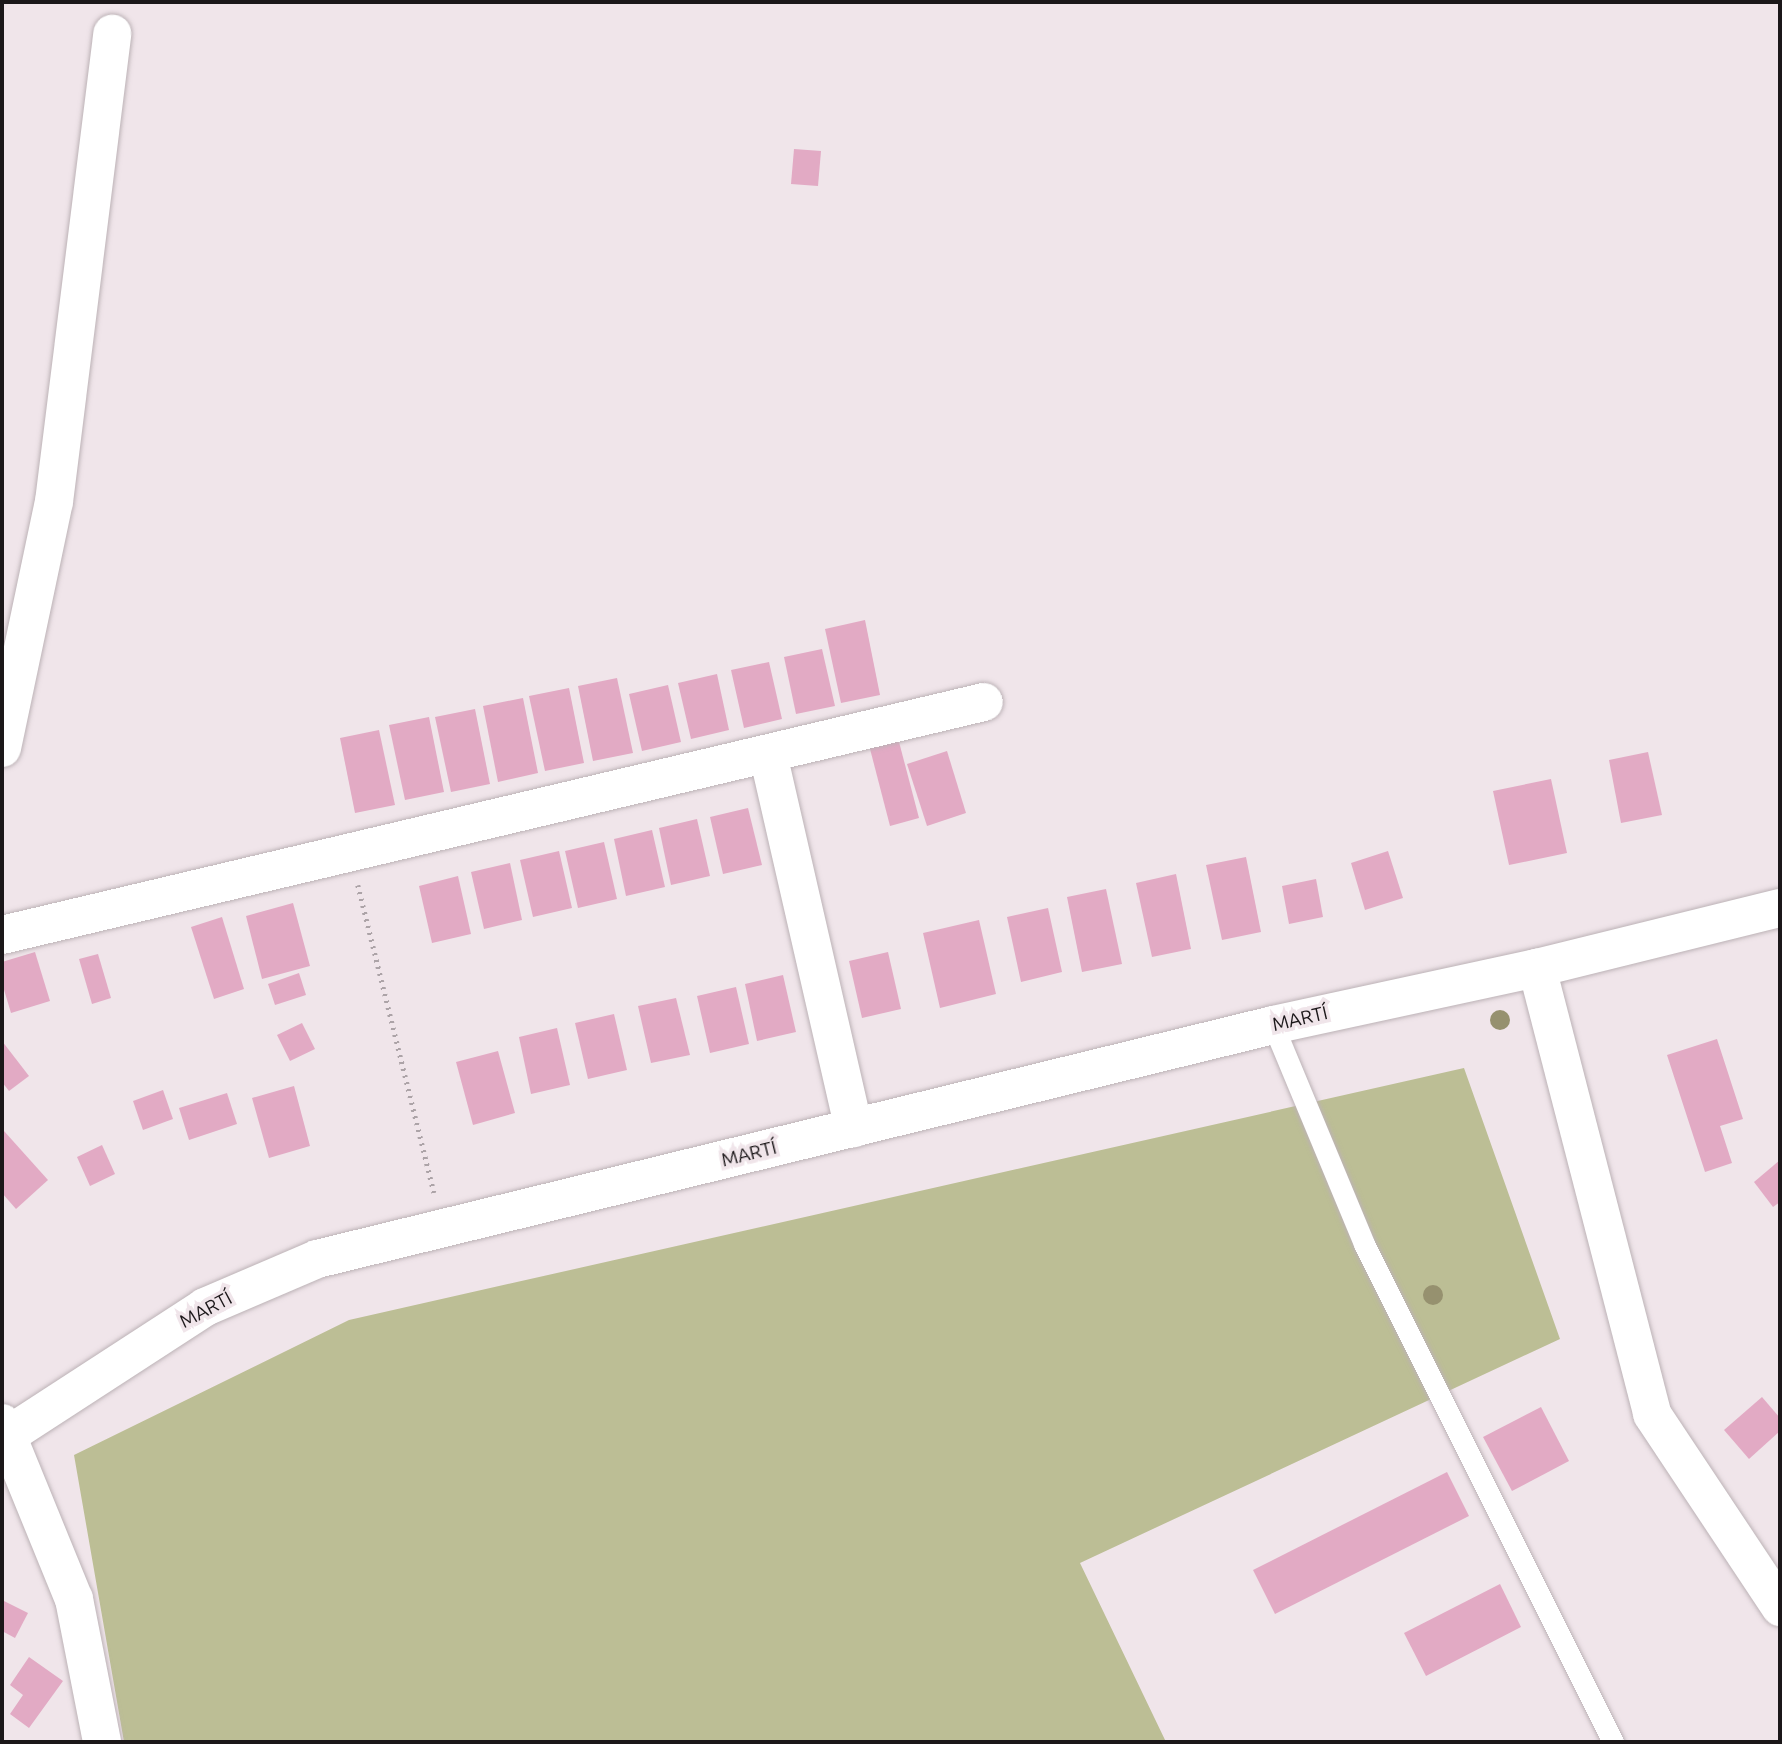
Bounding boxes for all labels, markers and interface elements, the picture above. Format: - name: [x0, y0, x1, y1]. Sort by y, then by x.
- street label: MARTÍ: [1270, 1002, 1330, 1036]
- street label: MARTÍ: [719, 1136, 779, 1172]
- street label: MARTÍ: [176, 1287, 236, 1333]

